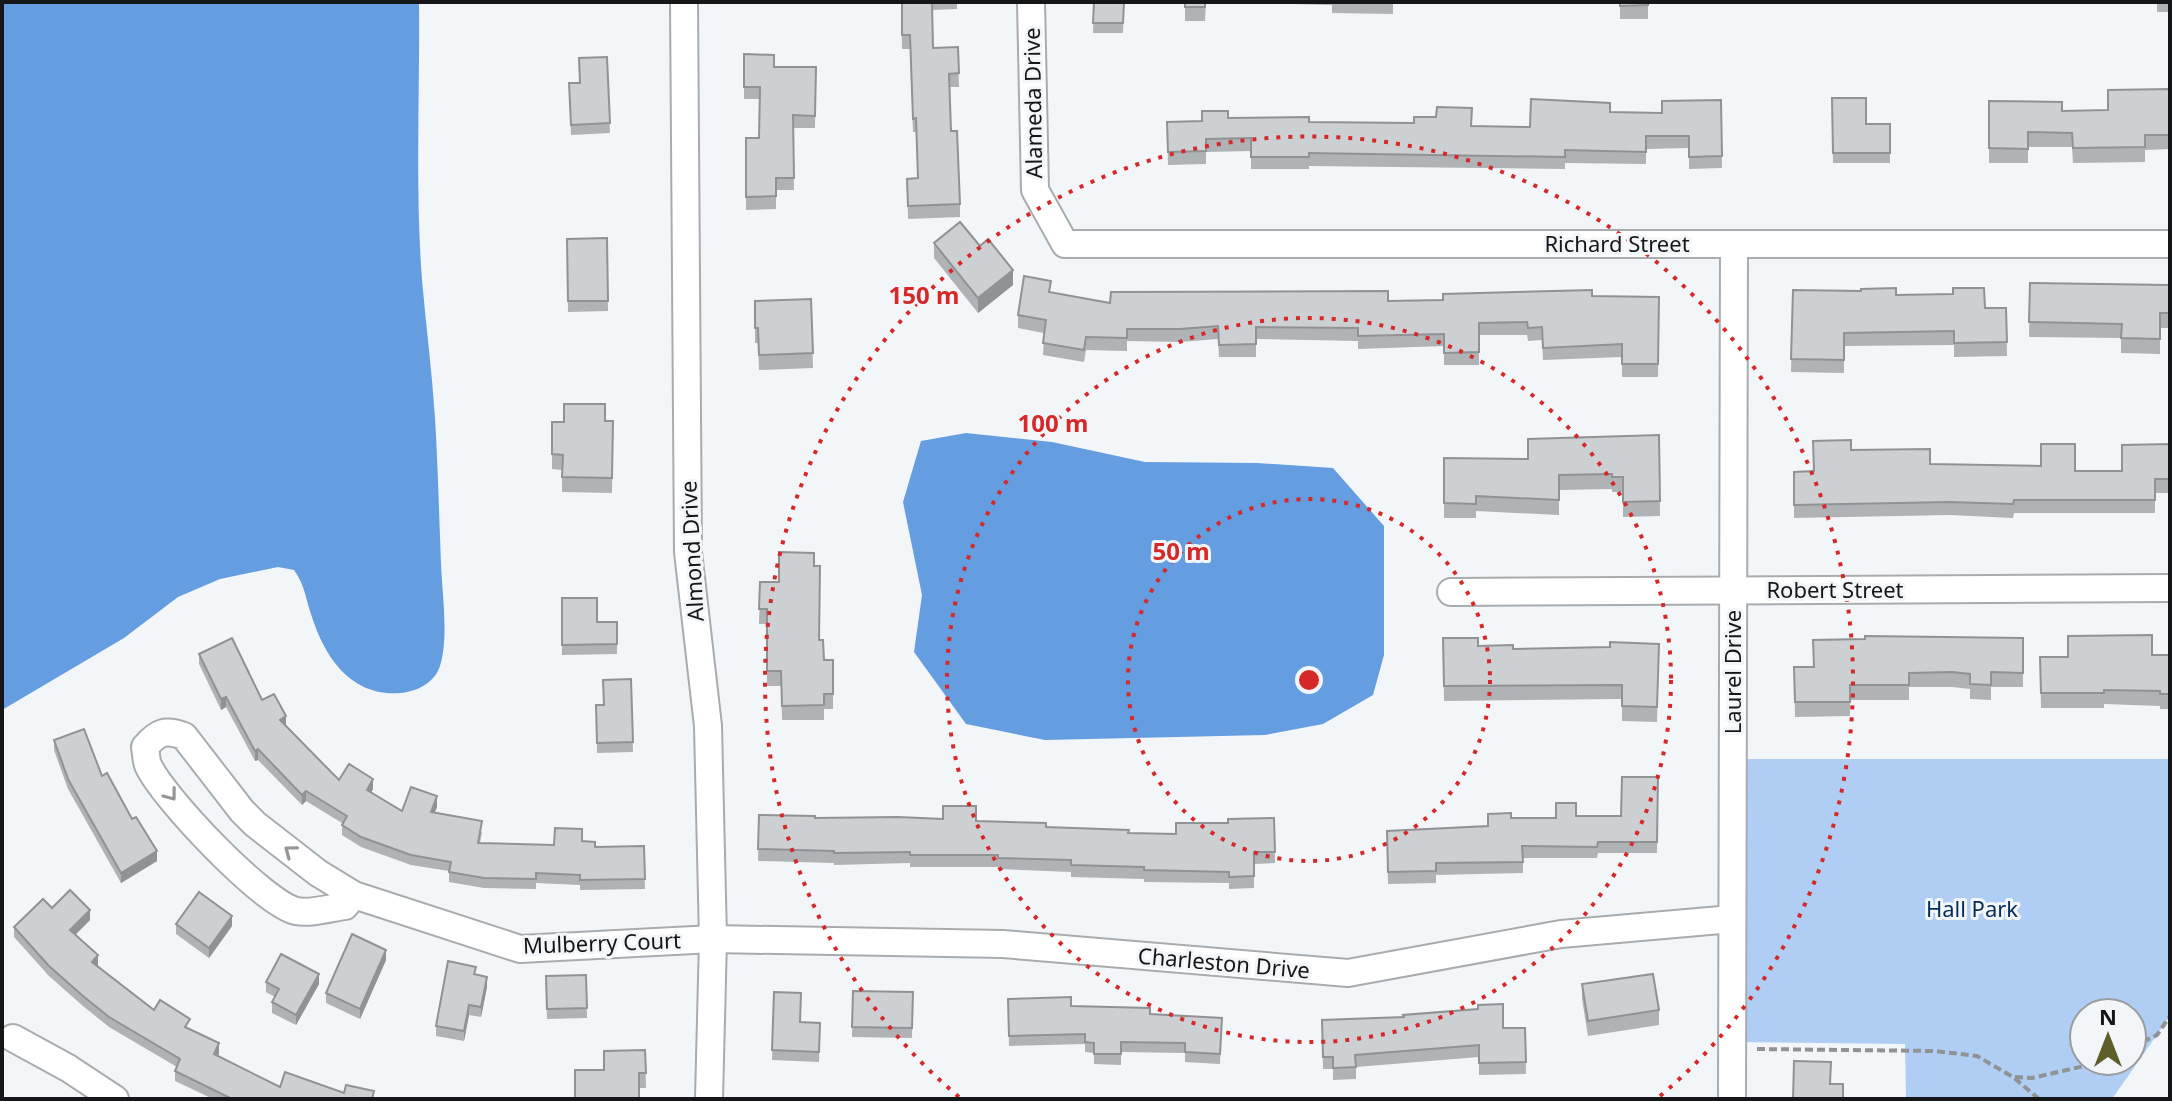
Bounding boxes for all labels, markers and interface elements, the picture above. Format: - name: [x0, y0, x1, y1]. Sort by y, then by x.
- street label: Alameda Drive: [1016, 27, 1048, 179]
- street label: Richard Street: [1544, 228, 1690, 258]
- text: 150 m: [889, 278, 959, 311]
- text: 100 m: [1018, 406, 1088, 439]
- street label: Almond Drive: [672, 480, 710, 622]
- text: 50 m: [1152, 534, 1210, 567]
- street label: Robert Street: [1766, 574, 1904, 604]
- street label: Laurel Drive: [1717, 610, 1747, 734]
- centre of rings: [1295, 666, 1323, 694]
- one-way arrow: [161, 786, 175, 801]
- one-way arrow: [284, 847, 299, 861]
- park label: Hall Park: [1926, 893, 2018, 923]
- street label: Mulberry Court: [522, 924, 682, 960]
- street label: Charleston Drive: [1137, 940, 1311, 984]
- north arrow: [2068, 997, 2148, 1077]
- text: N: [2099, 1001, 2117, 1031]

